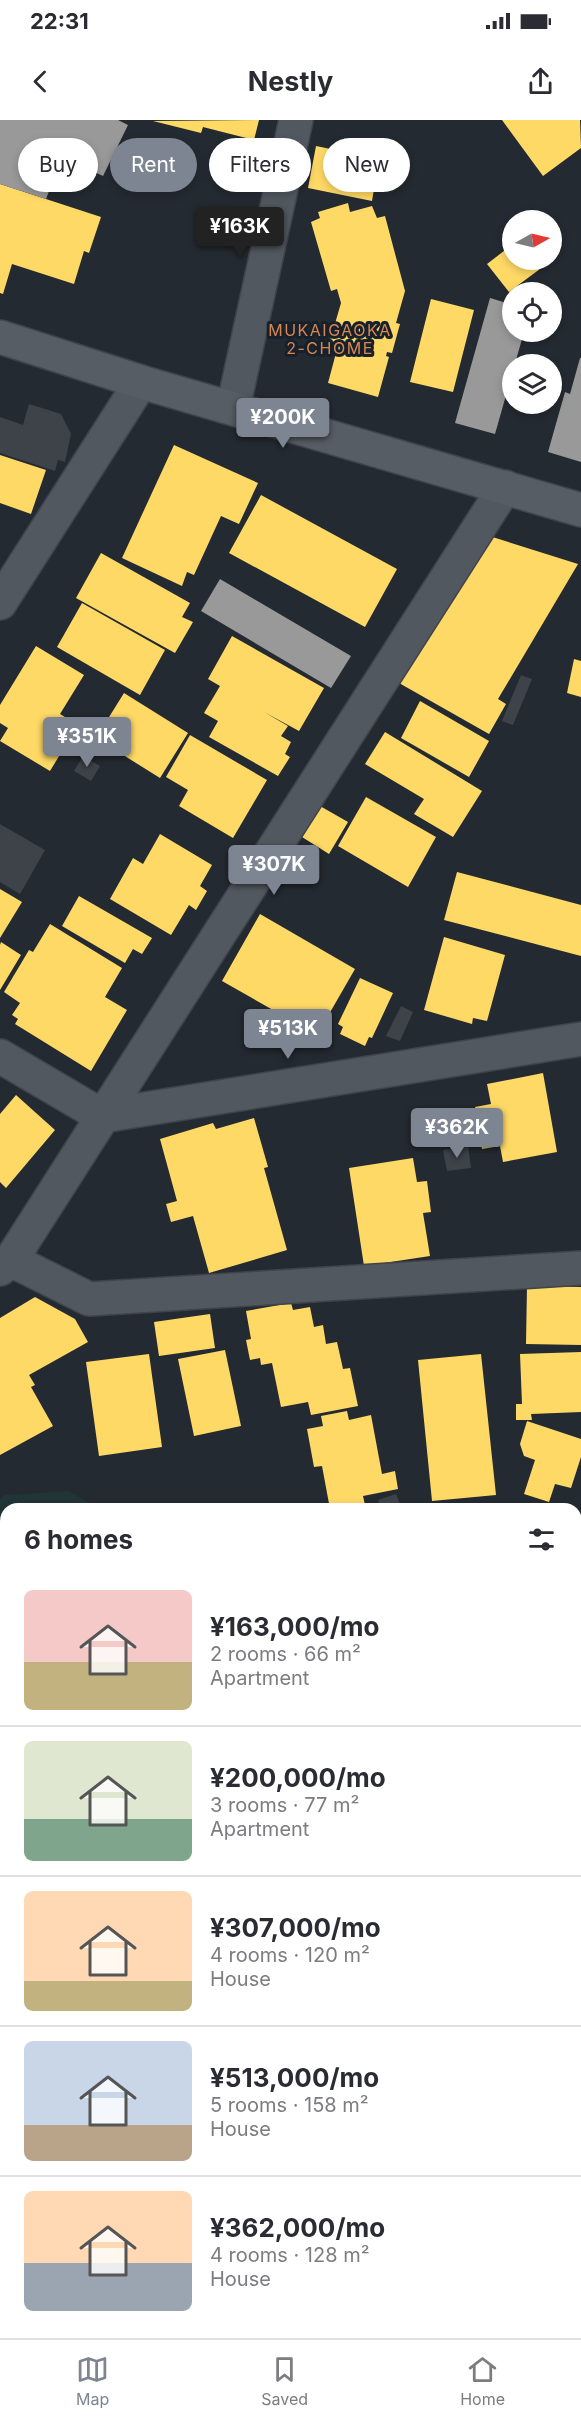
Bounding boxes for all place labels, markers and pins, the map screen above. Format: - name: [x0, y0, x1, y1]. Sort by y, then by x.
- pin: ¥163K: [198, 207, 282, 258]
- pin: ¥200K: [241, 398, 325, 449]
- pin: ¥351K: [45, 717, 129, 768]
- pin: ¥307K: [232, 845, 316, 896]
- pin: ¥513K: [246, 1009, 330, 1060]
- pin: ¥362K: [415, 1108, 499, 1159]

